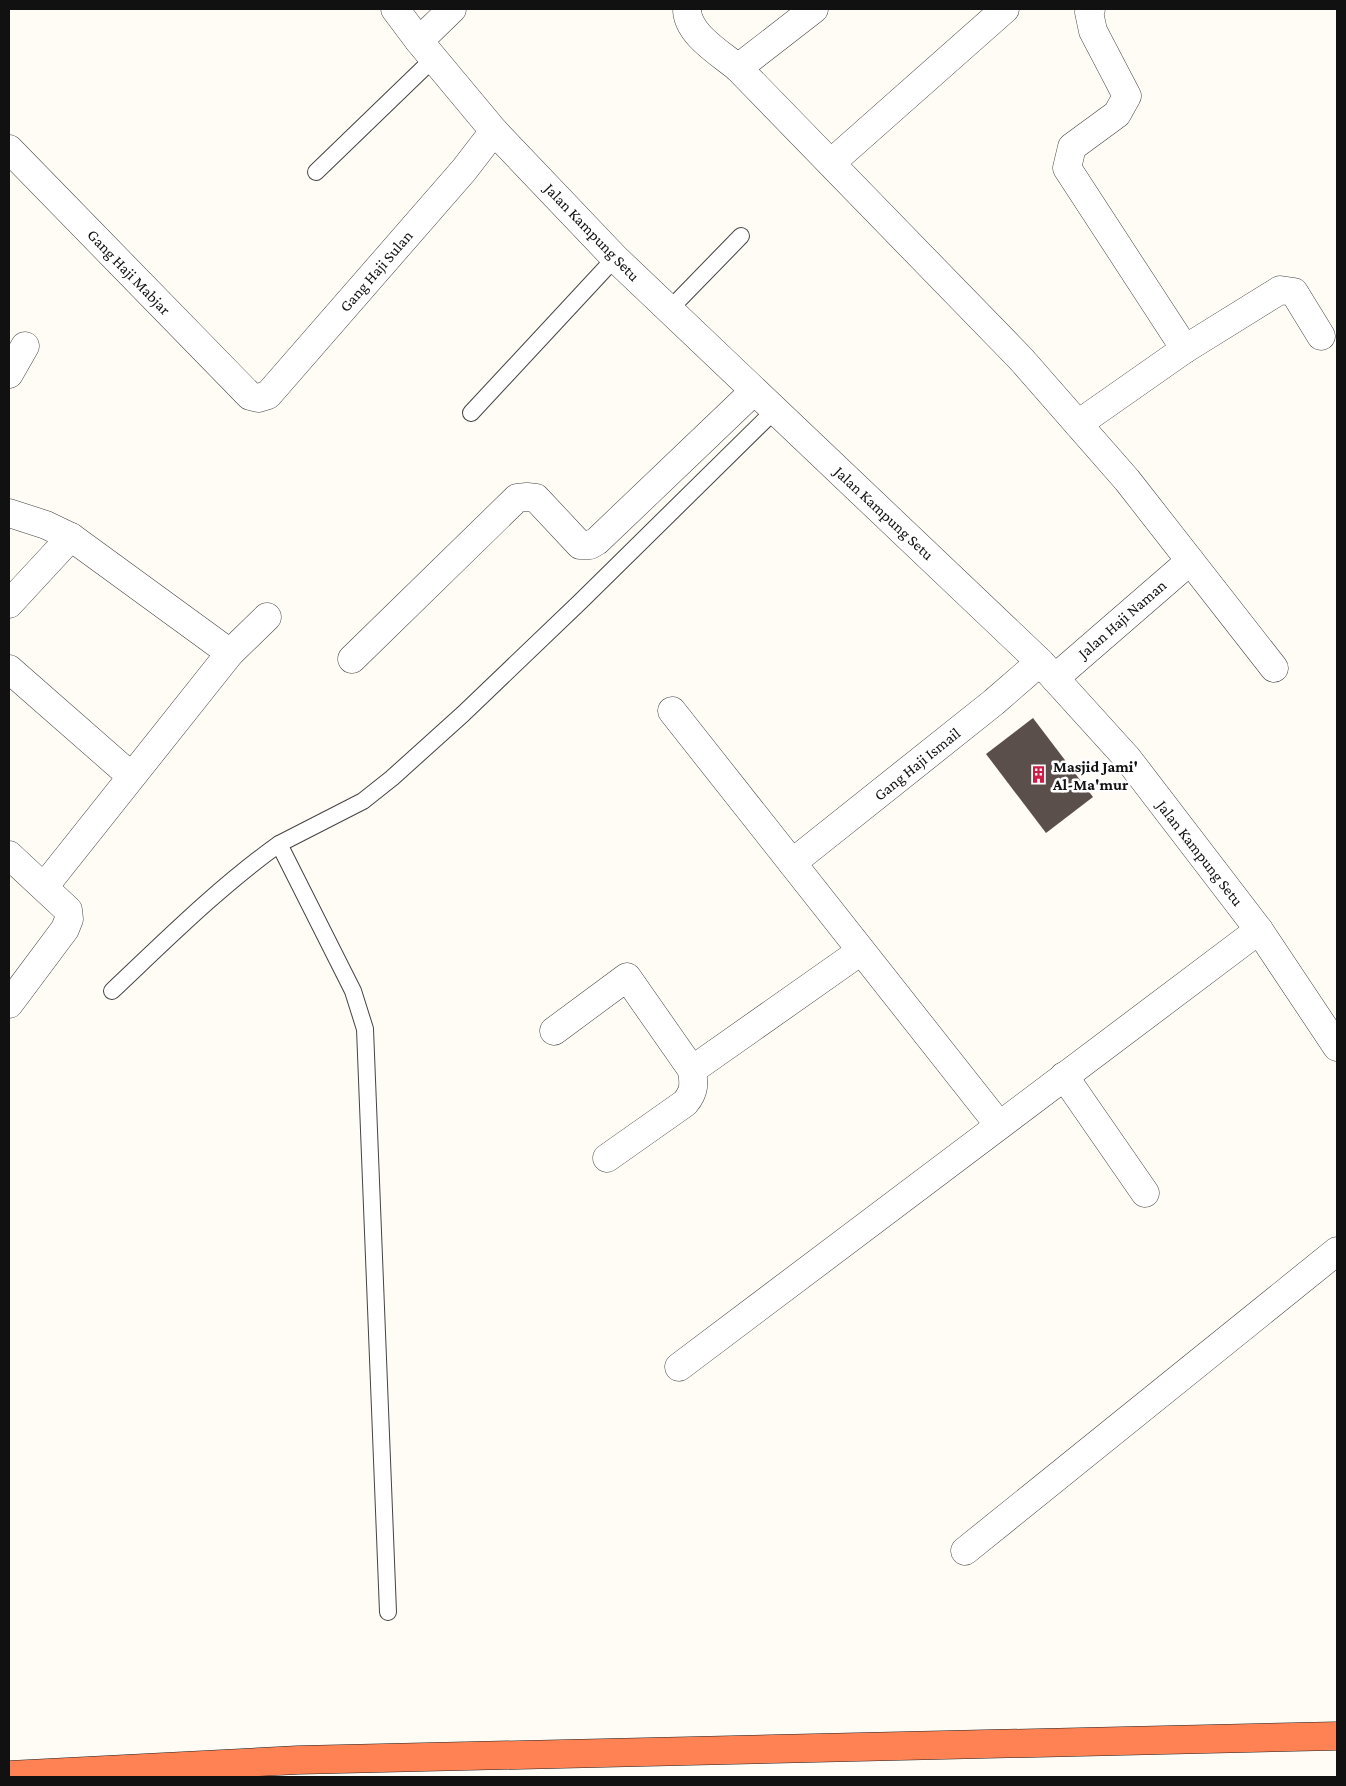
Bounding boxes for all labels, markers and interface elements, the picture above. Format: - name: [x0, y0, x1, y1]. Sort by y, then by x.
- street label: Jalan Kampung Setu: [539, 178, 643, 285]
- street label: Gang Haji Mabjar: [83, 226, 174, 319]
- street label: Gang Haji Sulan: [336, 227, 417, 316]
- street label: Jalan Kampung Setu: [829, 461, 937, 564]
- street label: Jalan Haji Naman: [1073, 576, 1170, 664]
- street label: Gang Haji Ismail: [871, 724, 964, 805]
- place label: Masjid Jami' Al-Ma'mur: [1052, 758, 1138, 793]
- building icon: Masjid Jami' Al-Ma'mur: [1029, 765, 1049, 785]
- street label: Jalan Kampung Setu: [1152, 795, 1247, 910]

